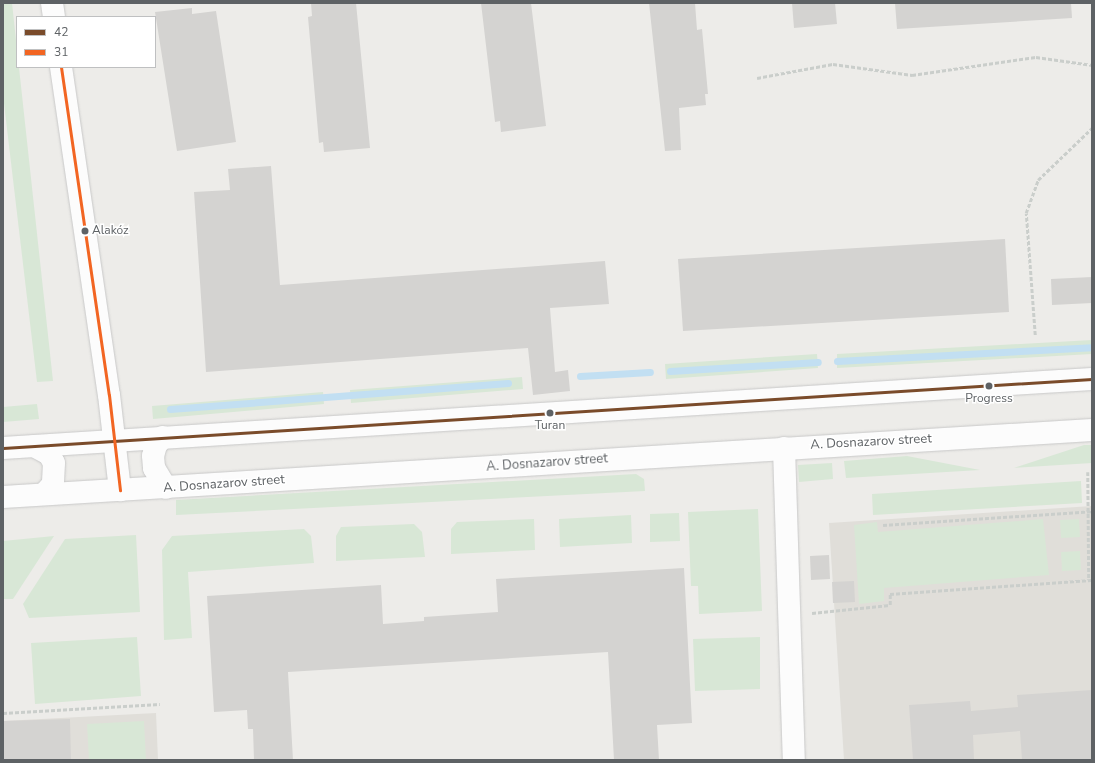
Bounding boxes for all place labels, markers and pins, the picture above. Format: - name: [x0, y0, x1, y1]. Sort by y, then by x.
- place label: Alakóz: [92, 224, 129, 238]
- marker: Alakóz: [80, 226, 90, 236]
- marker: Progress: [984, 381, 994, 391]
- place label: Progress: [965, 392, 1013, 406]
- marker: Turan: [545, 408, 555, 418]
- place label: Turan: [535, 419, 565, 433]

